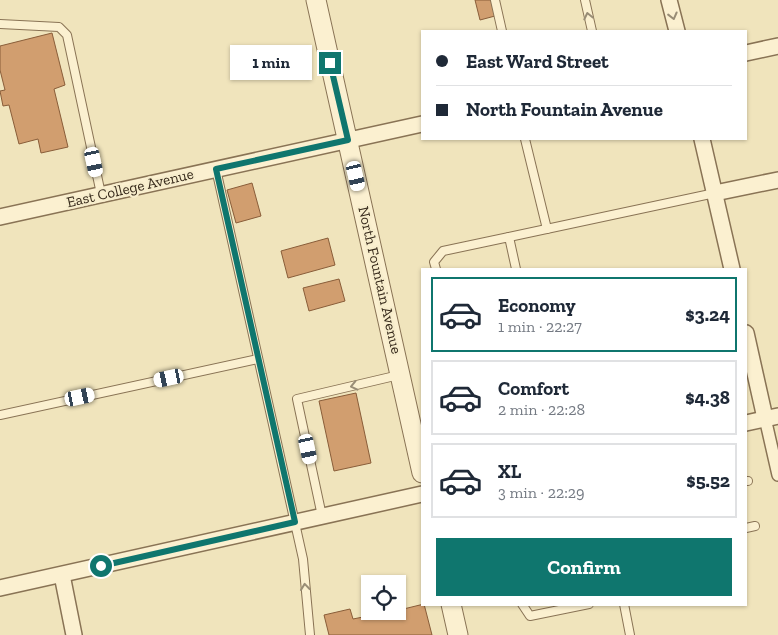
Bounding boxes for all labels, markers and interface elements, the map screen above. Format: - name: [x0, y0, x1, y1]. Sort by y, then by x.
- one-way arrow: [583, 11, 594, 20]
- one-way arrow: [667, 11, 678, 20]
- callout: 1 min: [230, 46, 312, 80]
- text: East Ward Street: [466, 50, 609, 73]
- route end: [319, 52, 341, 74]
- text: 1 min: [252, 53, 290, 72]
- text: North Fountain Avenue: [466, 98, 663, 121]
- car: [83, 146, 104, 178]
- car: [345, 160, 366, 192]
- street label: East College Avenue: [65, 165, 195, 211]
- street label: North Fountain Avenue: [354, 205, 406, 355]
- icon: car: [438, 292, 483, 337]
- text: Economy: [498, 294, 576, 317]
- text: $3.24: [685, 303, 730, 326]
- text: 1 min · 22:27: [498, 317, 582, 336]
- car: [152, 368, 185, 388]
- icon: car: [438, 375, 483, 420]
- text: Comfort: [498, 377, 569, 400]
- one-way arrow: [349, 380, 358, 391]
- text: $4.38: [685, 386, 730, 409]
- car: [63, 387, 96, 407]
- text: 2 min · 22:28: [498, 400, 585, 419]
- car: [297, 433, 318, 465]
- icon: car: [438, 458, 483, 503]
- text: XL: [498, 460, 521, 483]
- text: $5.52: [686, 469, 730, 492]
- text: 3 min · 22:29: [498, 483, 584, 502]
- button: Confirm: [436, 538, 732, 596]
- route start: [90, 555, 112, 577]
- map controls: [361, 575, 406, 620]
- button: locate: [361, 575, 406, 620]
- one-way arrow: [300, 582, 311, 590]

